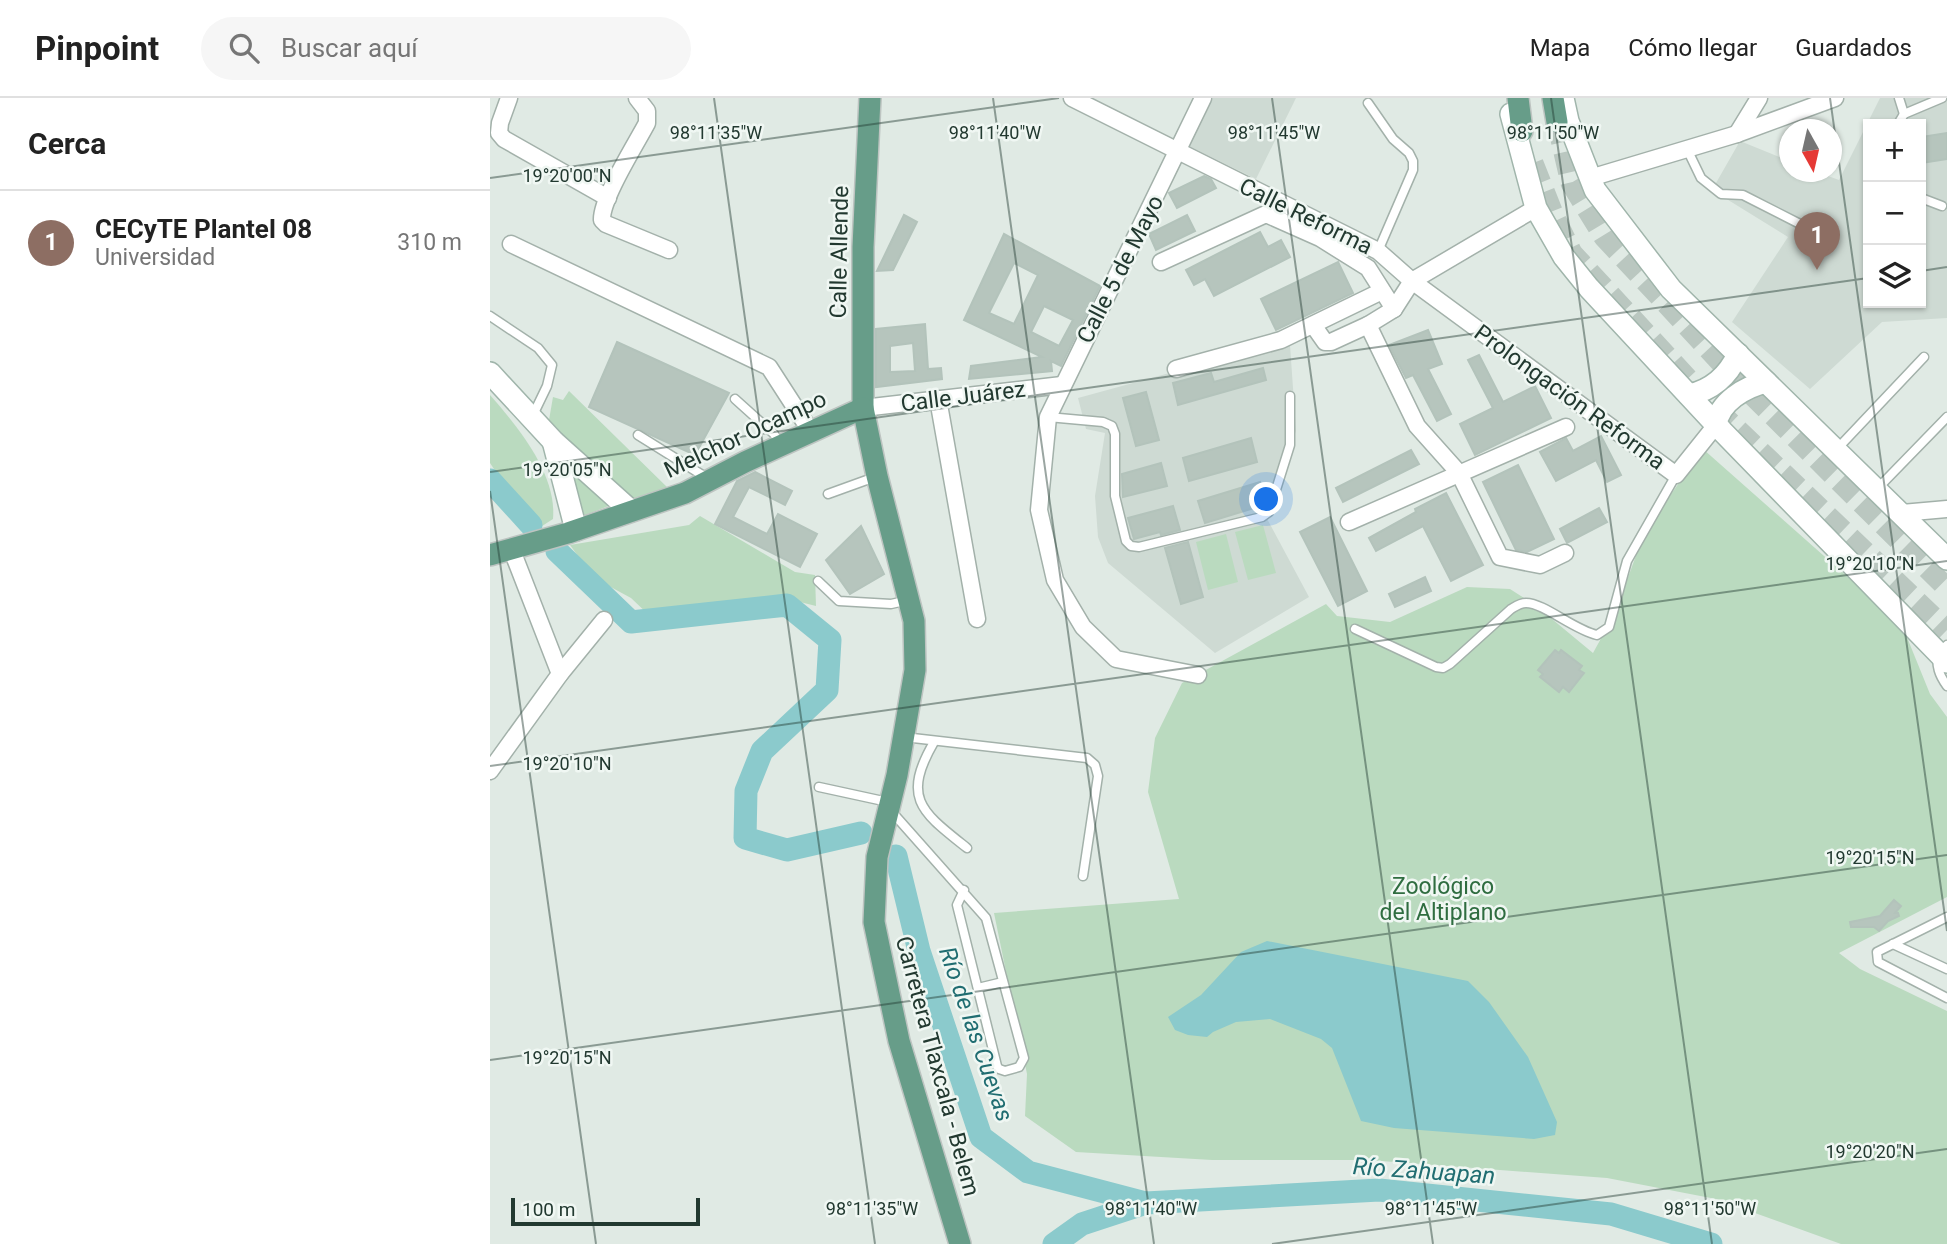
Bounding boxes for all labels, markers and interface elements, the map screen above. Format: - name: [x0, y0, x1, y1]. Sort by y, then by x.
- search box: [201, 17, 691, 80]
- text: Pinpoint: [35, 29, 159, 68]
- icon: search: [225, 29, 263, 67]
- text: Buscar aquí: [281, 33, 418, 63]
- text: Mapa: [1530, 34, 1590, 62]
- text: Cómo llegar: [1628, 34, 1757, 62]
- text: Guardados: [1795, 34, 1912, 62]
- north arrow: [1779, 119, 1842, 182]
- map controls: [1863, 119, 1926, 308]
- button: +: [1863, 119, 1926, 182]
- text: 98°11'35"W: [670, 122, 762, 143]
- text: 98°11'40"W: [949, 122, 1041, 143]
- text: 98°11'45"W: [1228, 122, 1320, 143]
- text: 98°11'50"W: [1507, 122, 1599, 143]
- text: Cerca: [28, 126, 106, 161]
- text: 19°20'00"N: [522, 165, 612, 186]
- street label: Calle Reforma: [1235, 173, 1377, 260]
- button: −: [1863, 182, 1926, 245]
- street label: Calle Allende: [825, 185, 854, 319]
- street label: Calle 5 de Mayo: [1072, 191, 1169, 348]
- pin: 1: [1794, 212, 1840, 270]
- text: CECyTE Plantel 08: [95, 214, 312, 244]
- text: 1: [44, 229, 58, 256]
- text: 310 m: [397, 229, 462, 256]
- text: Universidad: [95, 244, 215, 271]
- button: layers: [1863, 245, 1926, 308]
- street label: Prolongación Reforma: [1469, 319, 1670, 476]
- street label: Calle Juárez: [899, 375, 1027, 418]
- street label: Melchor Ocampo: [660, 385, 831, 484]
- text: 19°20'05"N: [522, 459, 612, 480]
- your location: [1249, 482, 1283, 516]
- text: 19°20'10"N: [1825, 553, 1915, 574]
- text: 19°20'10"N: [522, 753, 612, 774]
- text: 19°20'15"N: [1825, 847, 1915, 868]
- park label: Zoológico del Altiplano: [1379, 873, 1507, 926]
- street label: Carretera Tlaxcala - Belem: [890, 933, 985, 1199]
- water label: Río de las Cuevas: [933, 943, 1019, 1125]
- text: 19°20'15"N: [522, 1047, 612, 1068]
- text: 19°20'20"N: [1825, 1141, 1915, 1162]
- water label: Río Zahuapan: [1352, 1152, 1496, 1190]
- scale bar: [511, 1195, 700, 1227]
- text: 100 m: [522, 1198, 575, 1221]
- text: 98°11'35"W: [826, 1198, 918, 1219]
- text: 98°11'40"W: [1105, 1198, 1197, 1219]
- text: 98°11'45"W: [1385, 1198, 1477, 1219]
- text: 98°11'50"W: [1664, 1198, 1756, 1219]

